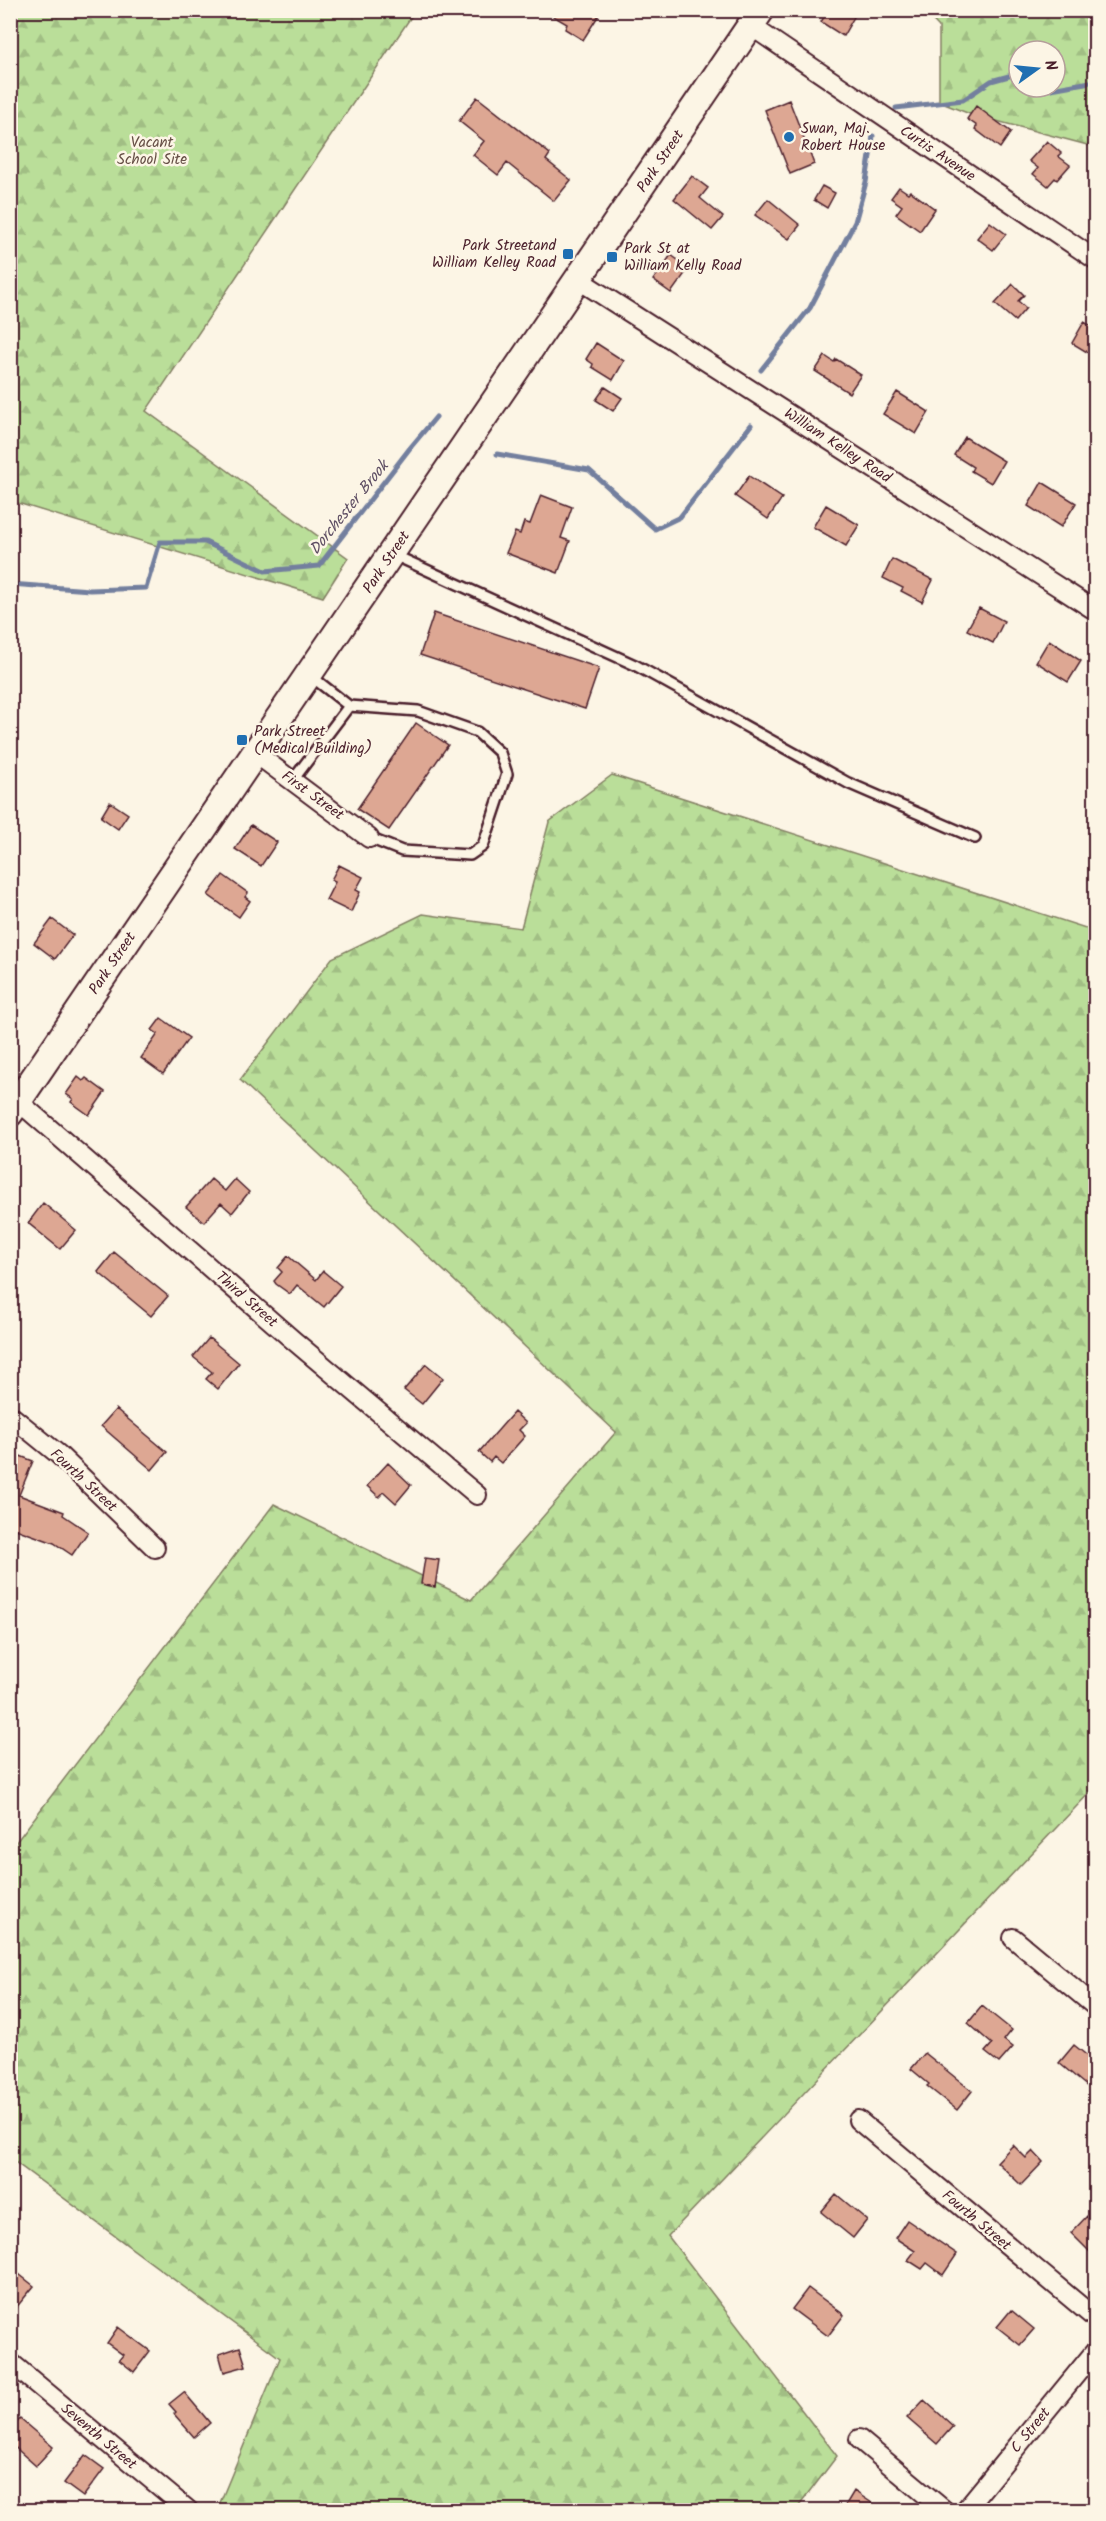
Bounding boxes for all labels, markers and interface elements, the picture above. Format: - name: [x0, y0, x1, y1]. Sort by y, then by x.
- north arrow: [1007, 39, 1067, 99]
- text: N: [1037, 57, 1063, 74]
- place label: Swan, Maj. Robert House: [801, 117, 885, 158]
- street label: Curtis Avenue: [895, 120, 980, 188]
- street label: Park Street: [631, 125, 691, 198]
- marker: Swan, Maj. Robert House: [782, 130, 796, 144]
- park label: Vacant School Site: [117, 131, 187, 172]
- place label: Park Streetand William Kelley Road: [432, 234, 557, 275]
- place label: Park St at William Kelly Road: [624, 237, 742, 278]
- marker: Park Streetand William Kelley Road: [561, 247, 575, 261]
- marker: Park St at William Kelly Road: [605, 250, 619, 264]
- street label: William Kelley Road: [779, 402, 896, 490]
- water label: Dorchester Brook: [303, 453, 397, 561]
- street label: Park Street: [357, 526, 417, 599]
- place label: Park Street (Medical Building): [254, 720, 372, 761]
- marker: Park Street (Medical Building): [235, 733, 249, 747]
- street label: First Street: [276, 765, 349, 827]
- street label: Park Street: [83, 927, 143, 1000]
- street label: Third Street: [210, 1266, 283, 1334]
- street label: Fourth Street: [44, 1443, 123, 1519]
- street label: Fourth Street: [936, 2184, 1017, 2257]
- street label: Seventh Street: [55, 2397, 142, 2476]
- street label: C Street: [1005, 2402, 1057, 2459]

